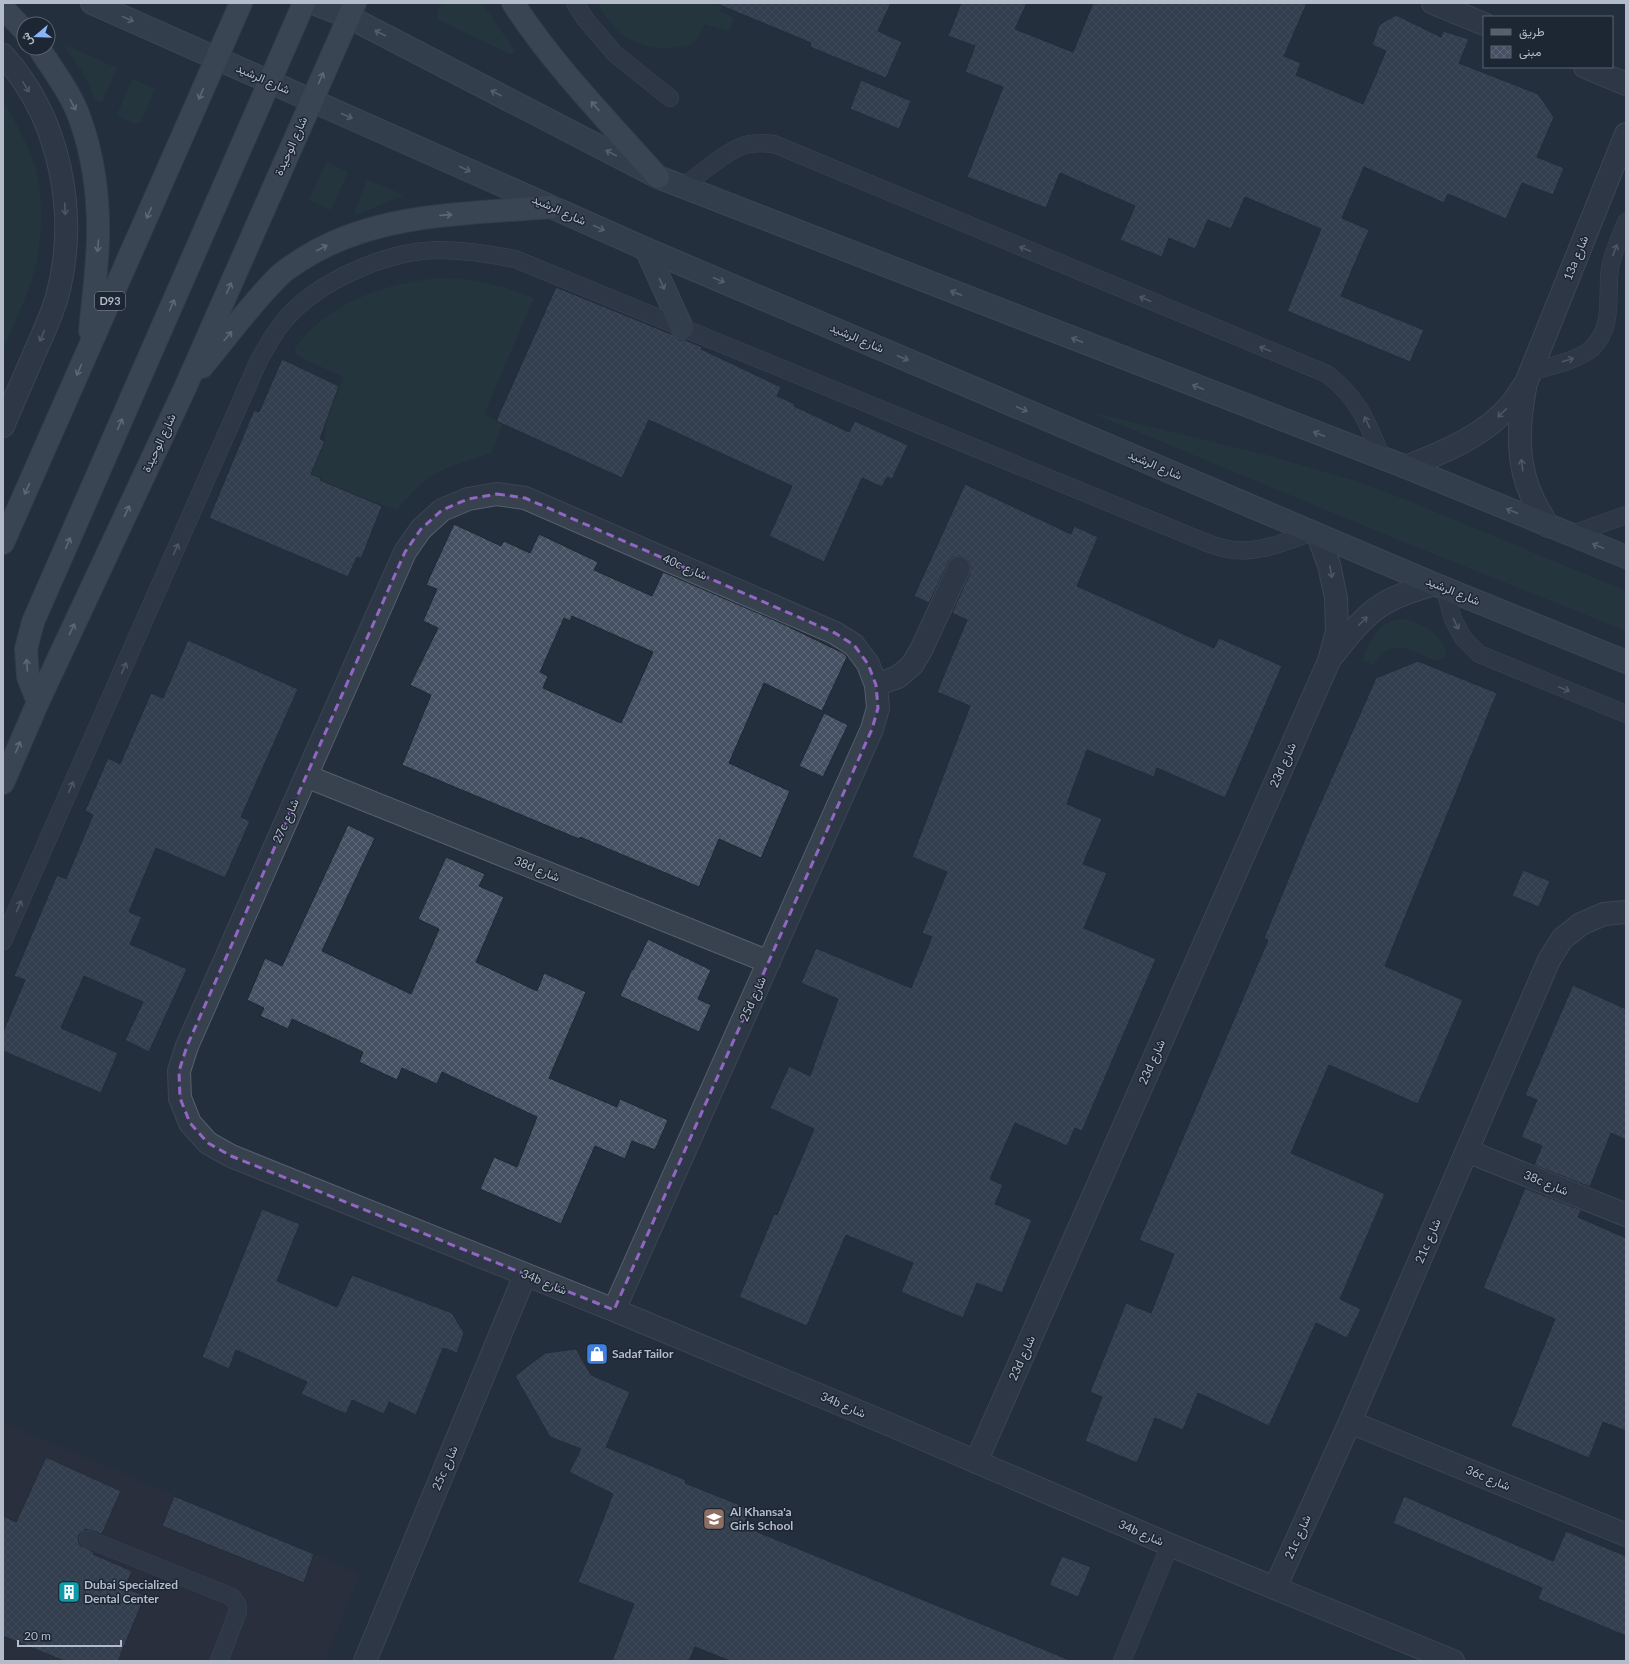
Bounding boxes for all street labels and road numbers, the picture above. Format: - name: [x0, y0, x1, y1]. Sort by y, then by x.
- street label: شارع الرشيد: [233, 60, 292, 99]
- street label: شارع الوحيدة: [271, 114, 312, 179]
- street label: شارع الرشيد: [529, 191, 588, 230]
- street label: 13a شارع: [1560, 233, 1593, 283]
- road number: D93: [95, 292, 125, 310]
- street label: شارع الرشيد: [827, 319, 887, 357]
- street label: شارع الوحيدة: [138, 411, 181, 475]
- street label: شارع الرشيد: [1125, 446, 1185, 484]
- street label: 40c شارع: [660, 550, 710, 584]
- street label: شارع الرشيد: [1423, 573, 1483, 610]
- street label: 23d شارع: [1266, 740, 1301, 791]
- street label: 27c شارع: [269, 796, 304, 846]
- street label: 38d شارع: [511, 853, 562, 886]
- street label: 25d شارع: [736, 974, 771, 1025]
- street label: 23d شارع: [1135, 1037, 1170, 1088]
- street label: 38c شارع: [1521, 1167, 1571, 1200]
- street label: 21c شارع: [1411, 1216, 1445, 1266]
- street label: 34b شارع: [518, 1266, 569, 1299]
- street label: 23d شارع: [1005, 1333, 1040, 1384]
- street label: 34b شارع: [817, 1388, 868, 1423]
- street label: 25c شارع: [428, 1443, 462, 1493]
- street label: 36c شارع: [1463, 1462, 1513, 1495]
- street label: 21c شارع: [1281, 1512, 1316, 1562]
- street label: 34b شارع: [1115, 1516, 1166, 1551]

